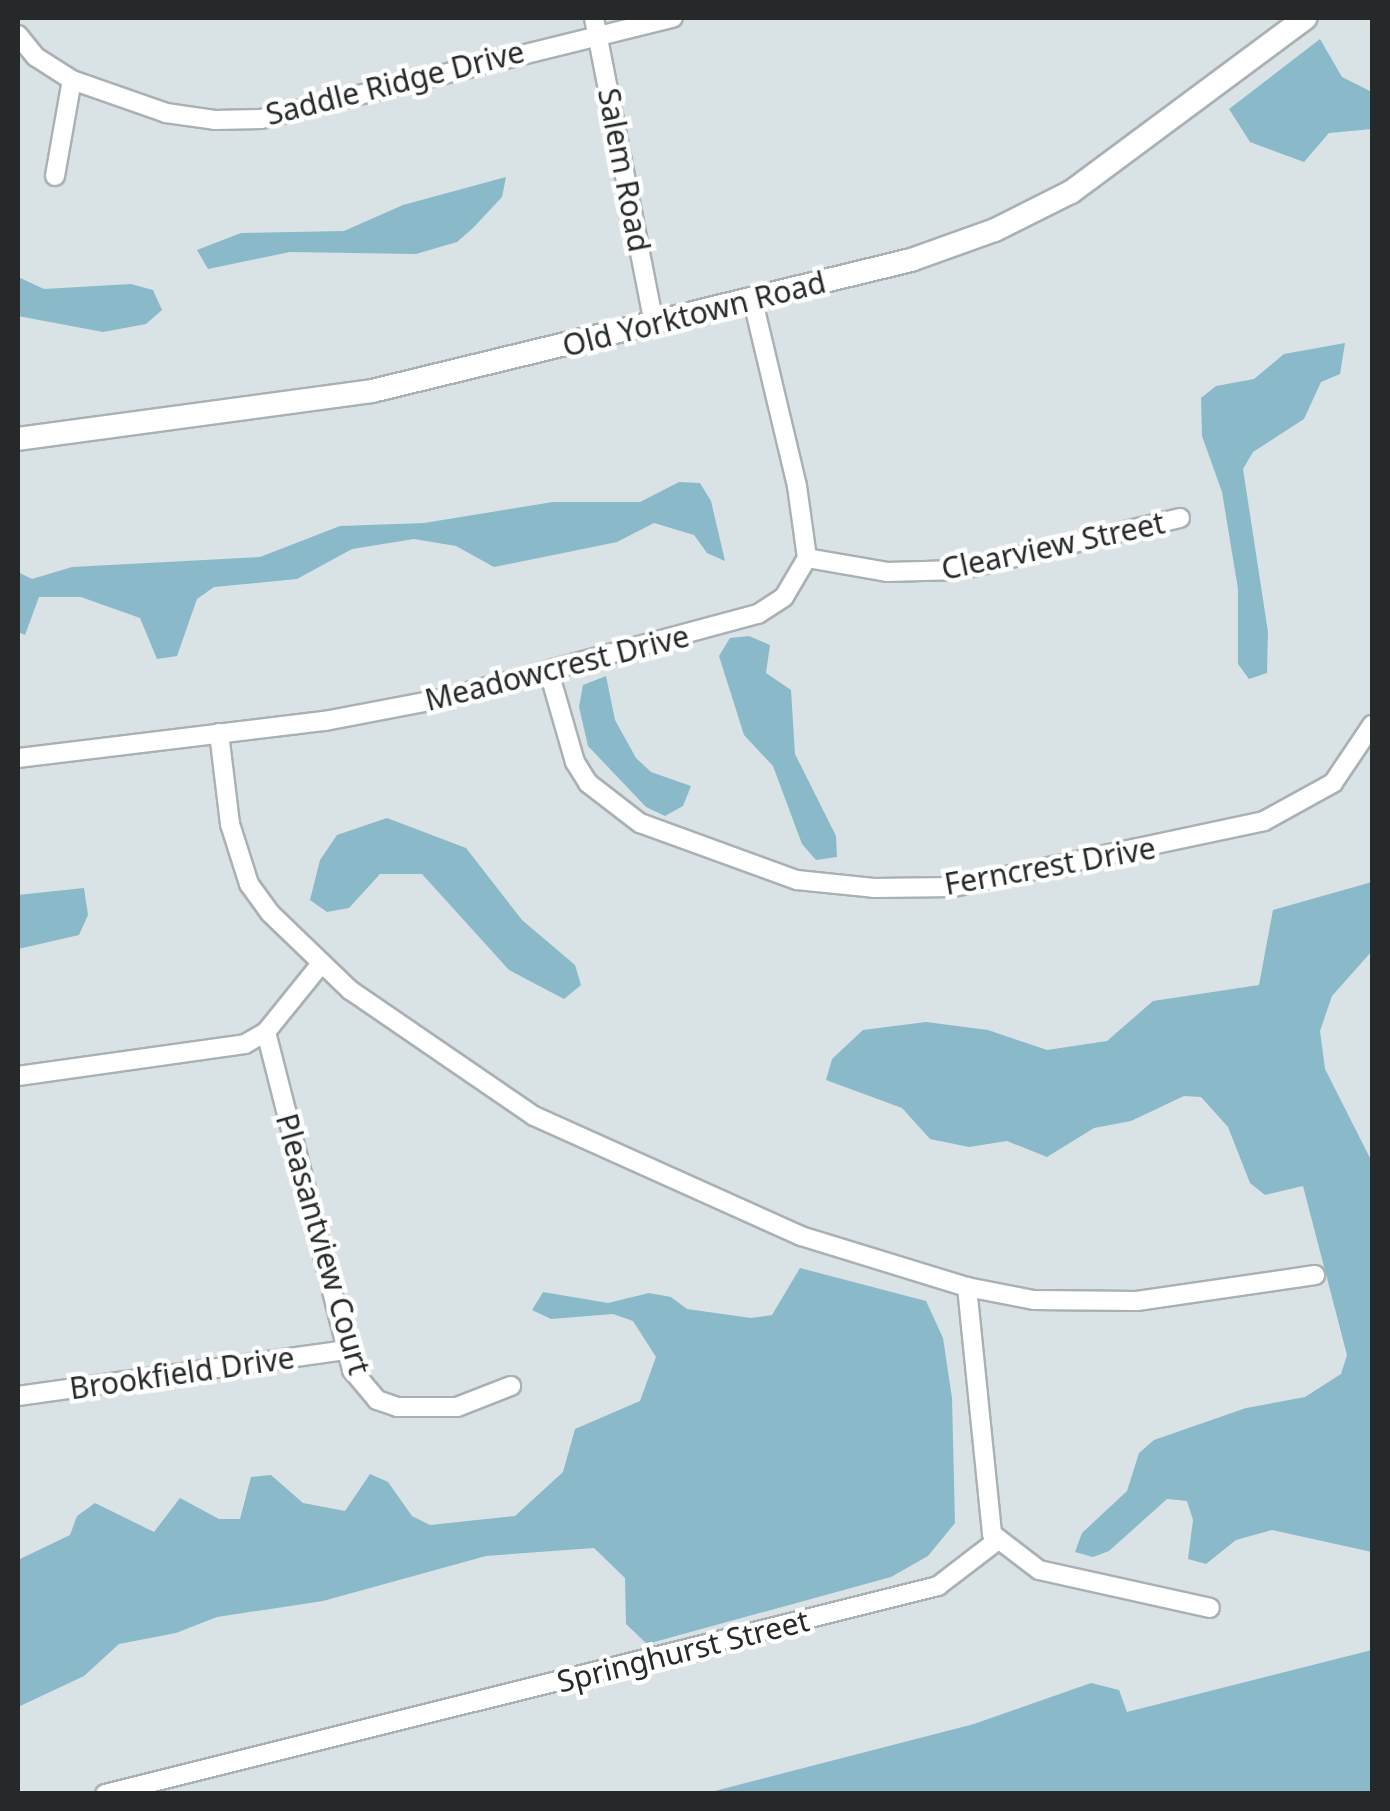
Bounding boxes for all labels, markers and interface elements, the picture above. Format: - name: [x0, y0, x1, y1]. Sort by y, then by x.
- street label: Saddle Ridge Drive: [262, 33, 528, 133]
- street label: Salem Road: [591, 85, 657, 255]
- street label: Old Yorktown Road: [559, 264, 829, 364]
- street label: Clearview Street: [938, 505, 1168, 587]
- street label: Meadowcrest Drive: [421, 618, 693, 718]
- street label: Ferncrest Drive: [942, 830, 1158, 902]
- street label: Pleasantview Court: [269, 1109, 377, 1379]
- street label: Brookfield Drive: [67, 1339, 297, 1407]
- street label: Springhurst Street: [553, 1602, 813, 1700]

